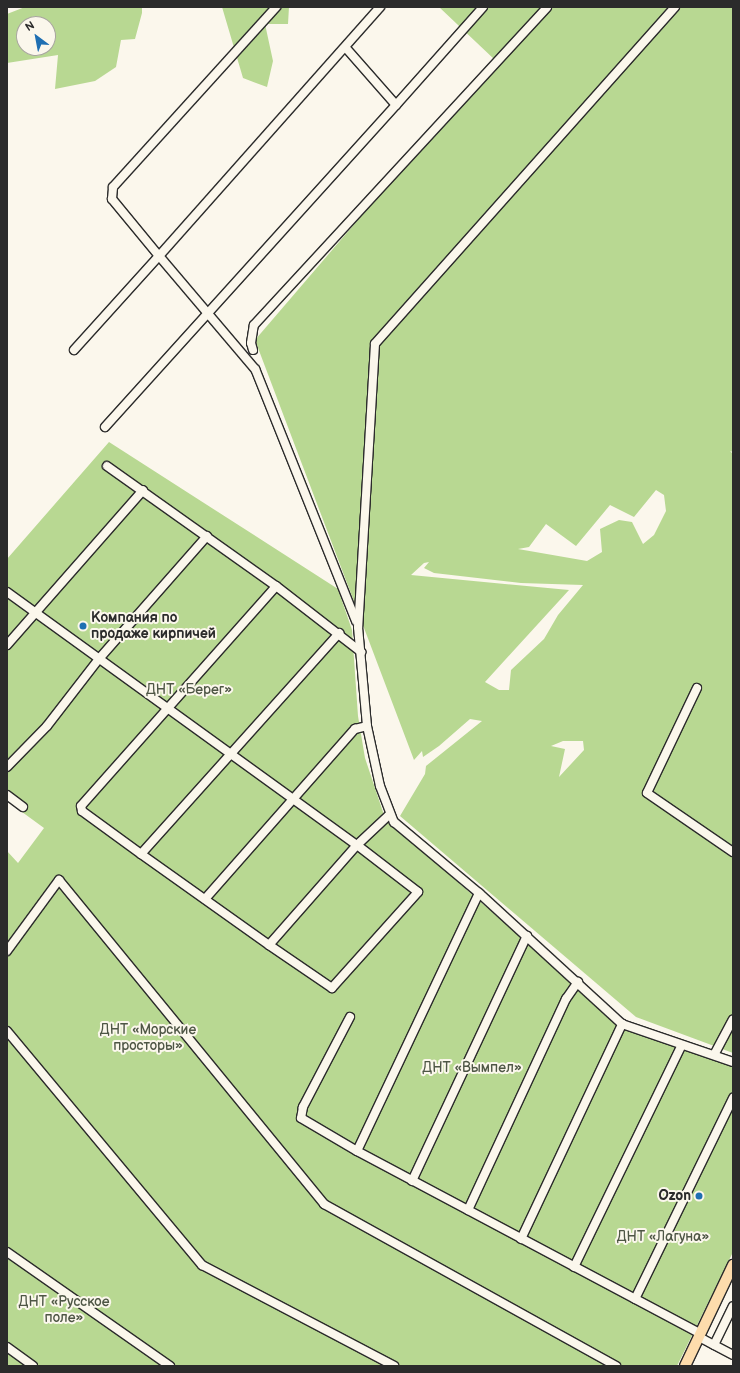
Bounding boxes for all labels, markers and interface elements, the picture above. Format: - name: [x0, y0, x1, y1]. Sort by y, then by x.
- north arrow: [16, 16, 56, 56]
- text: N: [23, 19, 37, 34]
- place label: Компания по продаже кирпичей: [91, 610, 216, 642]
- marker: Компания по продаже кирпичей: [78, 621, 88, 631]
- park label: ДНТ «Берег»: [146, 682, 232, 698]
- park label: ДНТ «Морские просторы»: [100, 1022, 196, 1054]
- park label: ДНТ «Вымпел»: [422, 1060, 522, 1076]
- place label: Ozon: [658, 1188, 691, 1204]
- marker: Ozon: [694, 1191, 704, 1201]
- park label: ДНТ «Лагуна»: [617, 1229, 709, 1245]
- park label: ДНТ «Русское поле»: [19, 1294, 109, 1326]

